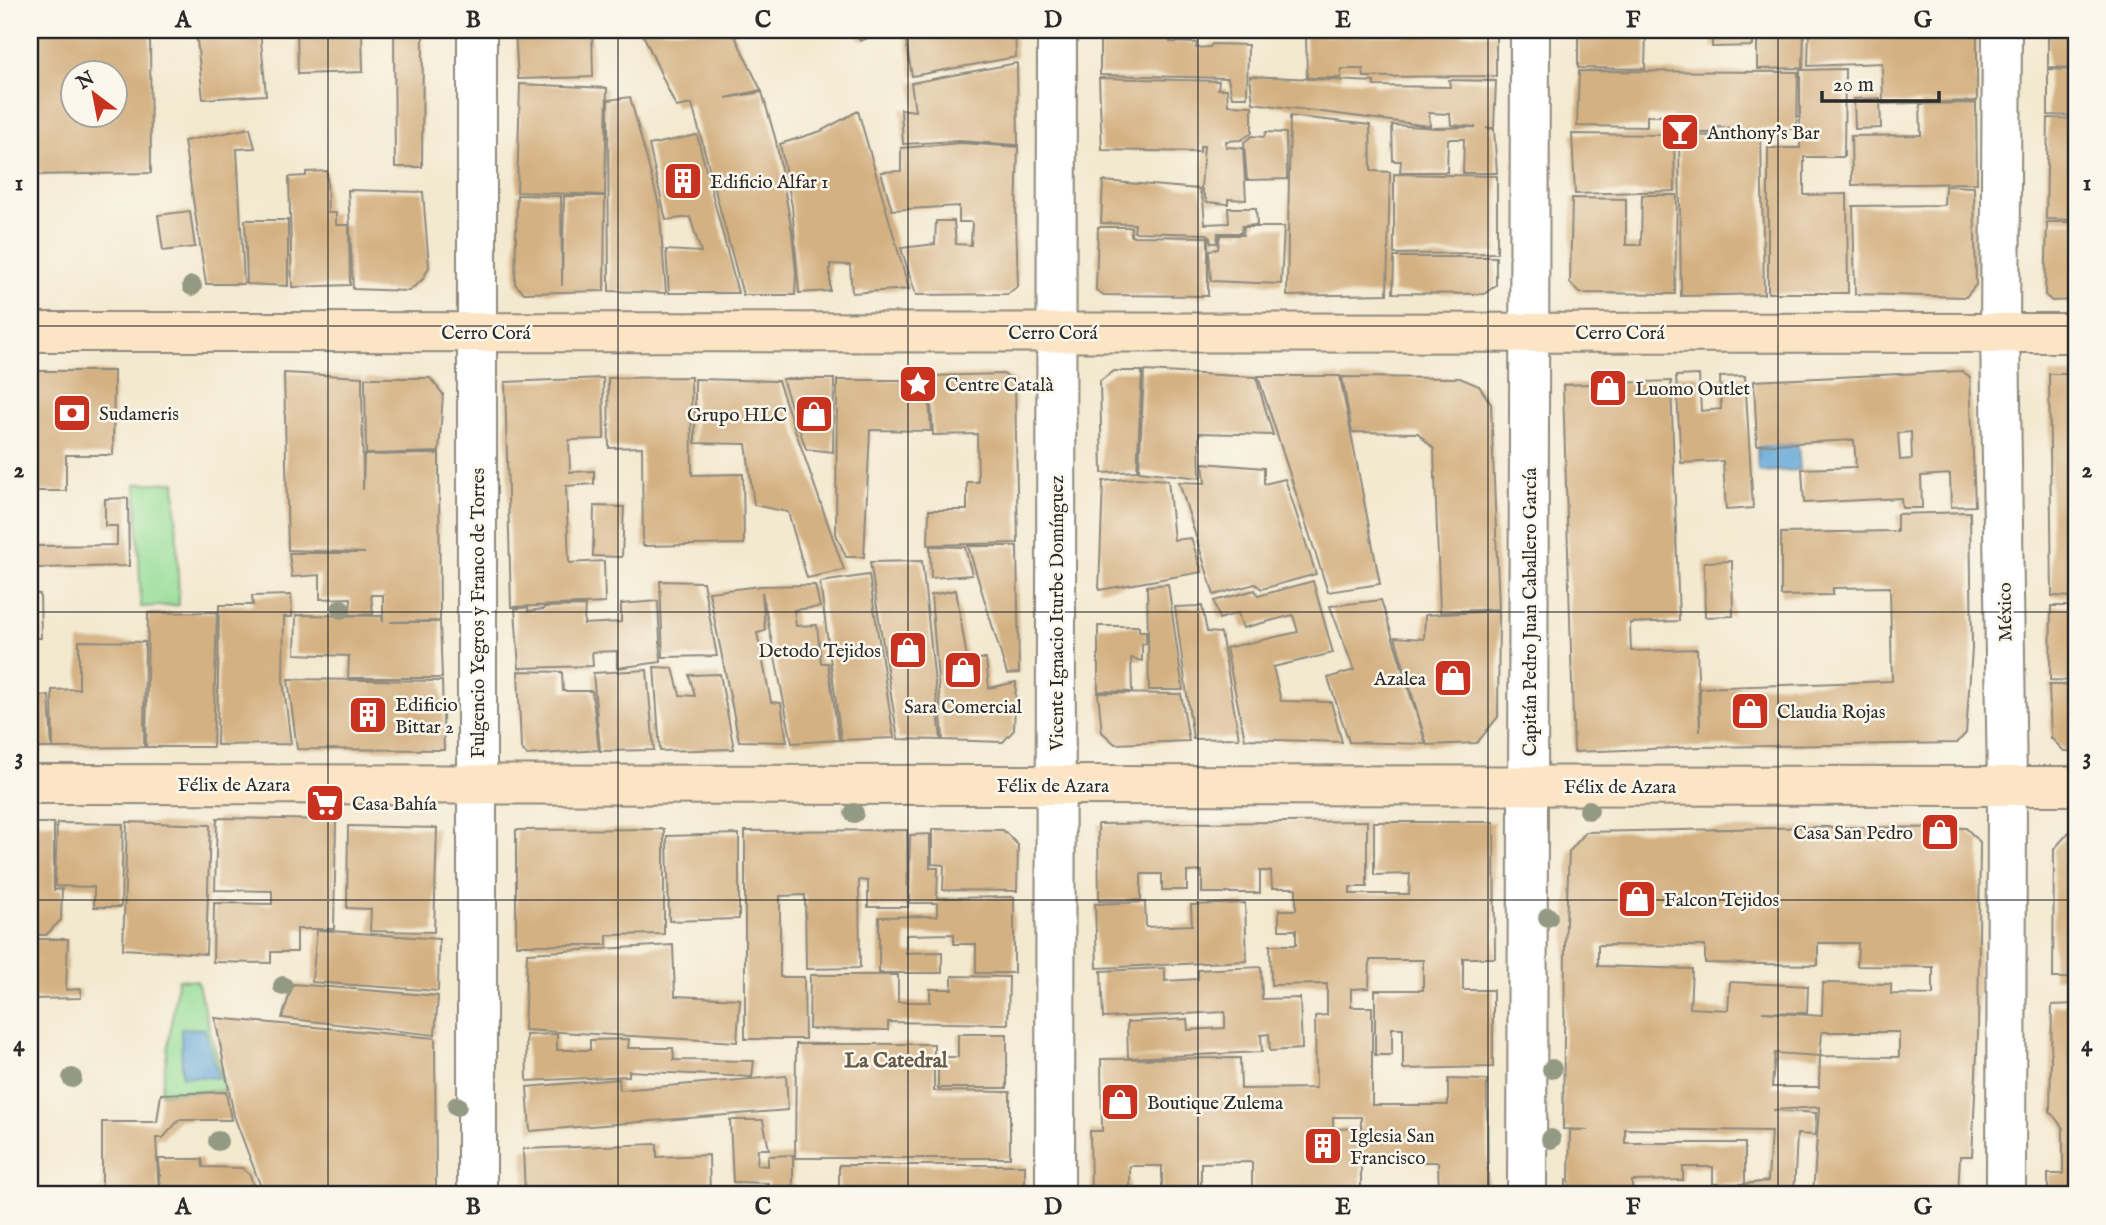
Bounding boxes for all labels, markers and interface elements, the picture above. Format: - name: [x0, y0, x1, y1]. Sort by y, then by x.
- text: A: [174, 6, 192, 35]
- text: B: [465, 6, 481, 35]
- text: C: [755, 6, 772, 35]
- text: D: [1044, 6, 1062, 35]
- text: E: [1335, 6, 1351, 35]
- text: F: [1626, 6, 1641, 35]
- text: G: [1914, 6, 1933, 35]
- north arrow: [60, 60, 130, 130]
- scale bar: [1822, 60, 1940, 104]
- text: N: [72, 66, 100, 96]
- text: 20 m: [1833, 72, 1874, 99]
- bar icon: Anthony's Bar: [1659, 111, 1701, 153]
- place label: Anthony's Bar: [1706, 122, 1820, 146]
- building icon: Edificio Alfar 1: [662, 160, 704, 202]
- text: 1: [15, 169, 23, 198]
- text: 1: [2083, 169, 2091, 198]
- place label: Edificio Alfar 1: [710, 171, 828, 195]
- street label: Cerro Corá: [441, 322, 532, 346]
- street label: Cerro Corá: [1008, 322, 1099, 346]
- street label: Cerro Corá: [1575, 322, 1666, 346]
- place icon: Centre Català: [897, 363, 939, 405]
- shop icon: Luomo Outlet: [1587, 367, 1629, 409]
- place label: Centre Català: [945, 374, 1054, 398]
- place label: Luomo Outlet: [1635, 378, 1750, 402]
- bank icon: Sudameris: [51, 392, 93, 434]
- shop icon: Grupo HLC: [793, 393, 835, 435]
- place label: Sudameris: [99, 403, 179, 427]
- place label: Grupo HLC: [687, 404, 787, 428]
- text: 2: [14, 456, 25, 485]
- text: 2: [2082, 456, 2093, 485]
- street label: Capitán Pedro Juan Caballero García: [1519, 467, 1543, 756]
- street label: Fulgencio Yegros y Franco de Torres: [467, 468, 491, 758]
- street label: Vicente Ignacio Iturbe Domínguez: [1046, 475, 1070, 752]
- street label: México: [1993, 582, 2019, 642]
- shop icon: Detodo Tejidos: [887, 629, 929, 671]
- place label: Detodo Tejidos: [758, 640, 881, 664]
- shop icon: Sara Comercial: [942, 649, 984, 691]
- shop icon: Azalea: [1432, 657, 1474, 699]
- place label: Azalea: [1373, 668, 1427, 692]
- shop icon: Claudia Rojas: [1729, 690, 1771, 732]
- building icon: Edificio Bittar 2: [347, 694, 389, 736]
- place label: Edificio Bittar 2: [395, 694, 458, 740]
- place label: Sara Comercial: [904, 696, 1023, 720]
- place label: Claudia Rojas: [1777, 701, 1885, 725]
- text: 3: [15, 743, 23, 772]
- text: 3: [2083, 743, 2091, 772]
- street label: Félix de Azara: [178, 774, 291, 798]
- street label: Félix de Azara: [997, 775, 1110, 799]
- street label: Félix de Azara: [1564, 776, 1677, 800]
- supermarket icon: Casa Bahía: [304, 782, 346, 824]
- place label: Casa Bahía: [352, 793, 438, 817]
- shop icon: Casa San Pedro: [1919, 811, 1961, 853]
- place label: Casa San Pedro: [1793, 822, 1913, 846]
- shop icon: Falcon Tejidos: [1616, 878, 1658, 920]
- place label: Falcon Tejidos: [1664, 889, 1779, 913]
- text: 4: [13, 1030, 25, 1059]
- text: 4: [2081, 1030, 2093, 1059]
- district label: La Catedral: [844, 1048, 949, 1075]
- shop icon: Boutique Zulema: [1099, 1081, 1141, 1123]
- place label: Boutique Zulema: [1147, 1092, 1284, 1116]
- building icon: Iglesia San Francisco: [1302, 1125, 1344, 1167]
- place label: Iglesia San Francisco: [1350, 1125, 1435, 1171]
- text: A: [174, 1193, 192, 1222]
- text: B: [465, 1193, 481, 1222]
- text: C: [755, 1193, 772, 1222]
- text: D: [1044, 1193, 1062, 1222]
- text: E: [1335, 1193, 1351, 1222]
- text: F: [1626, 1193, 1641, 1222]
- text: G: [1914, 1193, 1933, 1222]

